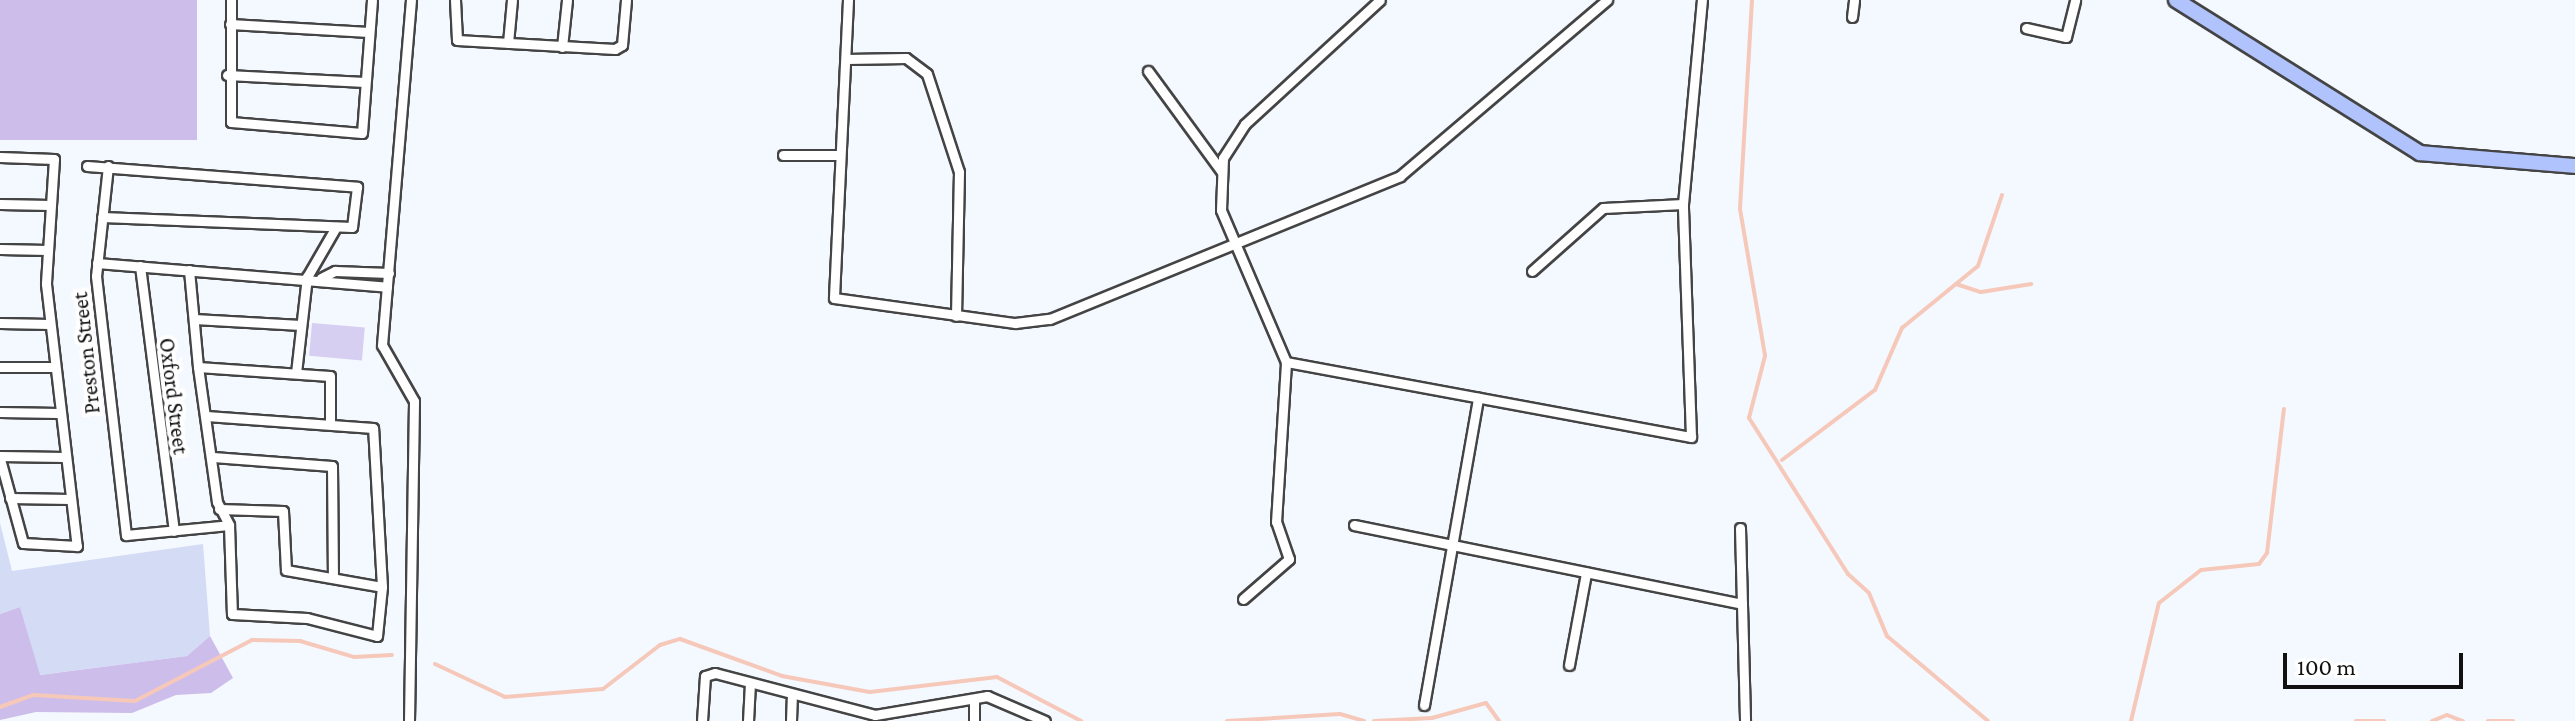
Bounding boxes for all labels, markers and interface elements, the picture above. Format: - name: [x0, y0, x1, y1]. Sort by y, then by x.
- street label: Preston Street: [66, 291, 106, 415]
- street label: Oxford Street: [154, 336, 194, 456]
- scale bar: [2287, 637, 2467, 687]
- text: 100 m: [2297, 653, 2356, 680]

